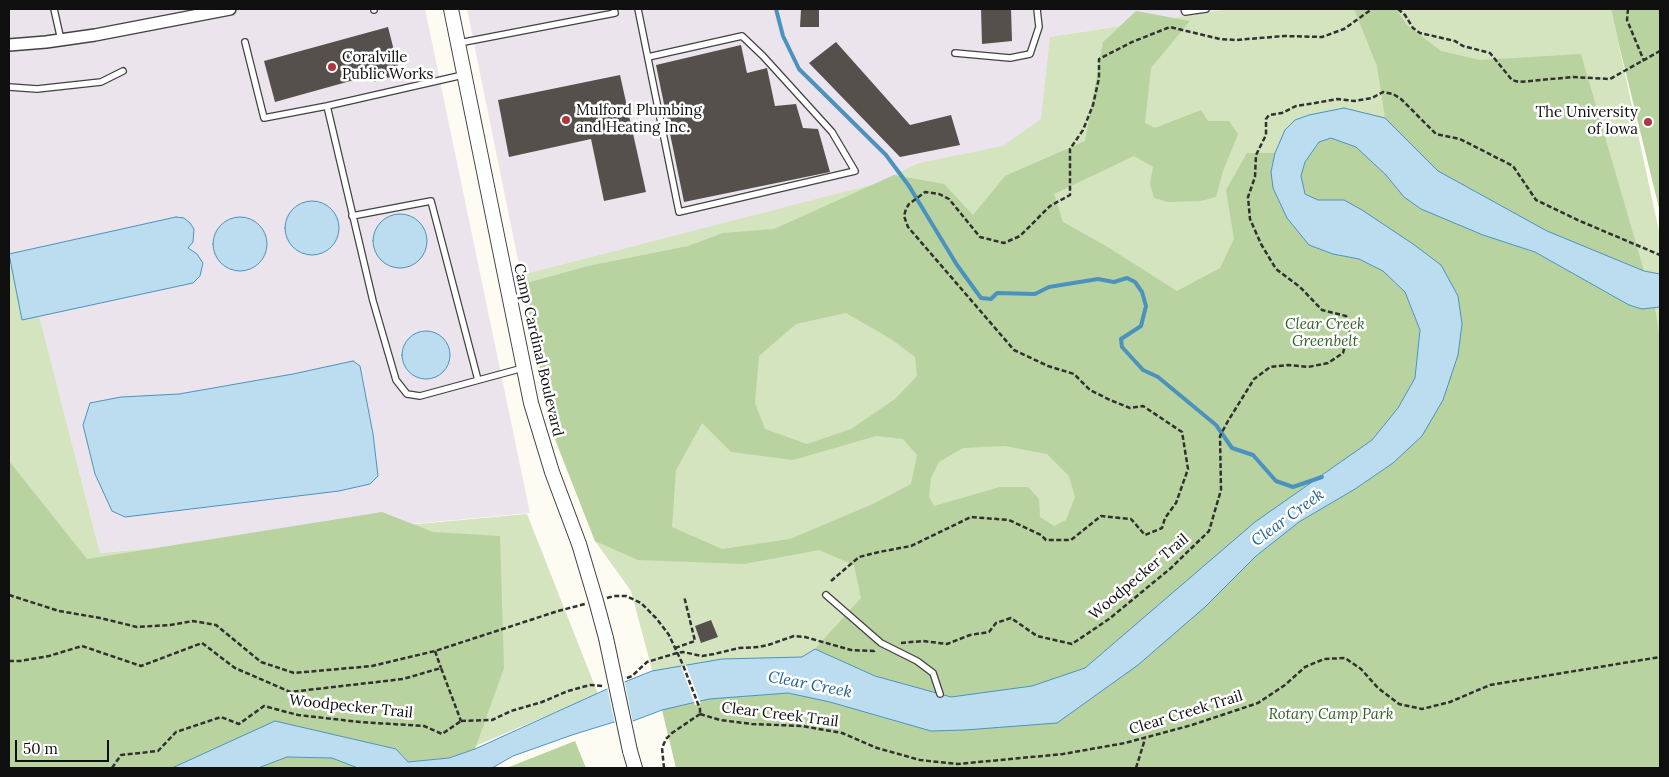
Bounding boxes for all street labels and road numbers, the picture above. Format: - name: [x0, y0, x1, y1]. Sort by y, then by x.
- street label: Camp Cardinal Boulevard: [509, 262, 567, 438]
- street label: Woodpecker Trail: [1086, 530, 1192, 624]
- street label: Clear Creek Trail: [1127, 687, 1245, 739]
- street label: Woodpecker Trail: [288, 692, 414, 722]
- street label: Clear Creek Trail: [720, 699, 840, 731]

